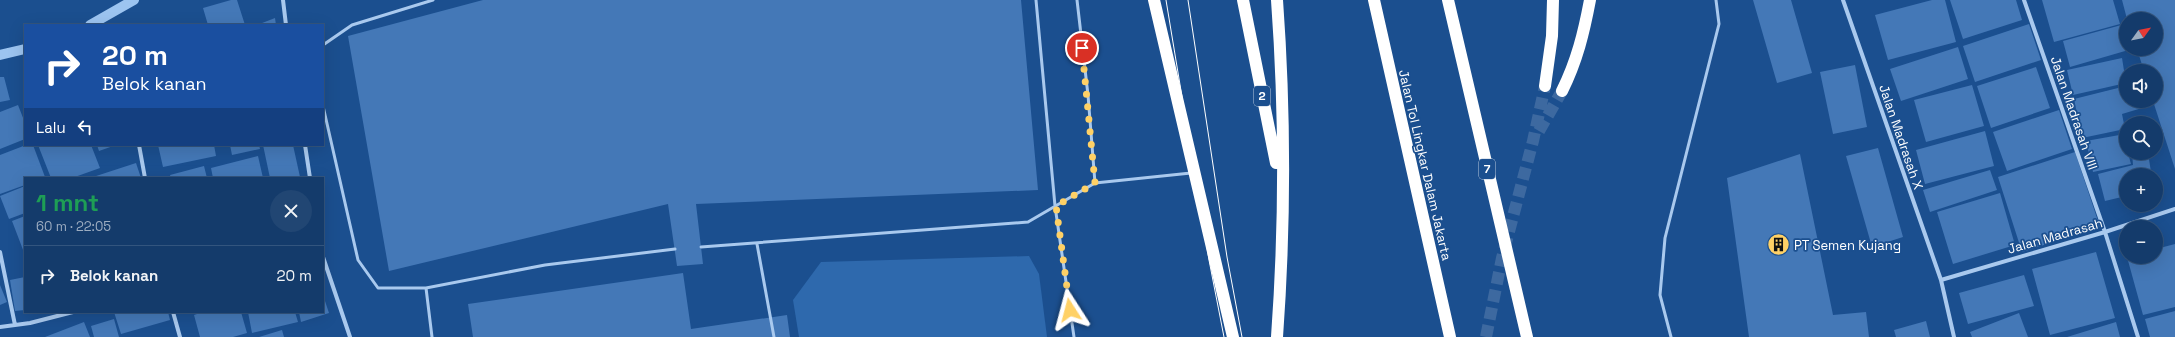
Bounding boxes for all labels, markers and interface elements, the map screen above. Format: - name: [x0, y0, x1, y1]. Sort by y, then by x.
- north arrow: [2119, 12, 2163, 56]
- map controls: [2119, 12, 2163, 264]
- pin: [1065, 31, 1099, 65]
- text: 20 m: [102, 37, 168, 73]
- icon: arrive: [1071, 37, 1093, 59]
- icon: right: [36, 40, 88, 92]
- street label: Jalan Madrasah VIII: [2047, 54, 2101, 172]
- button: sound: [2119, 64, 2163, 108]
- street label: Jalan Tol Lingkar Dalam Jakarta: [1395, 68, 1455, 263]
- text: Belok kanan: [102, 72, 207, 95]
- street label: Jalan Madrasah X: [1875, 82, 1927, 192]
- road number: 2: [1254, 86, 1270, 106]
- icon: left: [74, 116, 96, 138]
- button: search: [2119, 116, 2163, 160]
- text: Lalu: [36, 118, 66, 137]
- road number: 7: [1479, 159, 1495, 179]
- button: +: [2119, 168, 2163, 212]
- text: 1 mnt: [36, 187, 99, 218]
- button: close: [270, 190, 312, 232]
- street label: Jalan Madrasah: [2006, 214, 2104, 258]
- text: 60 m · 22:05: [36, 218, 111, 235]
- button: −: [2119, 220, 2163, 264]
- building icon: PT Semen Kujang: [1765, 232, 1791, 258]
- place label: PT Semen Kujang: [1794, 237, 1901, 254]
- icon: right: [36, 265, 58, 287]
- text: Belok kanan: [70, 266, 158, 285]
- text: 20 m: [277, 266, 312, 285]
- position arrow: [1049, 289, 1091, 331]

